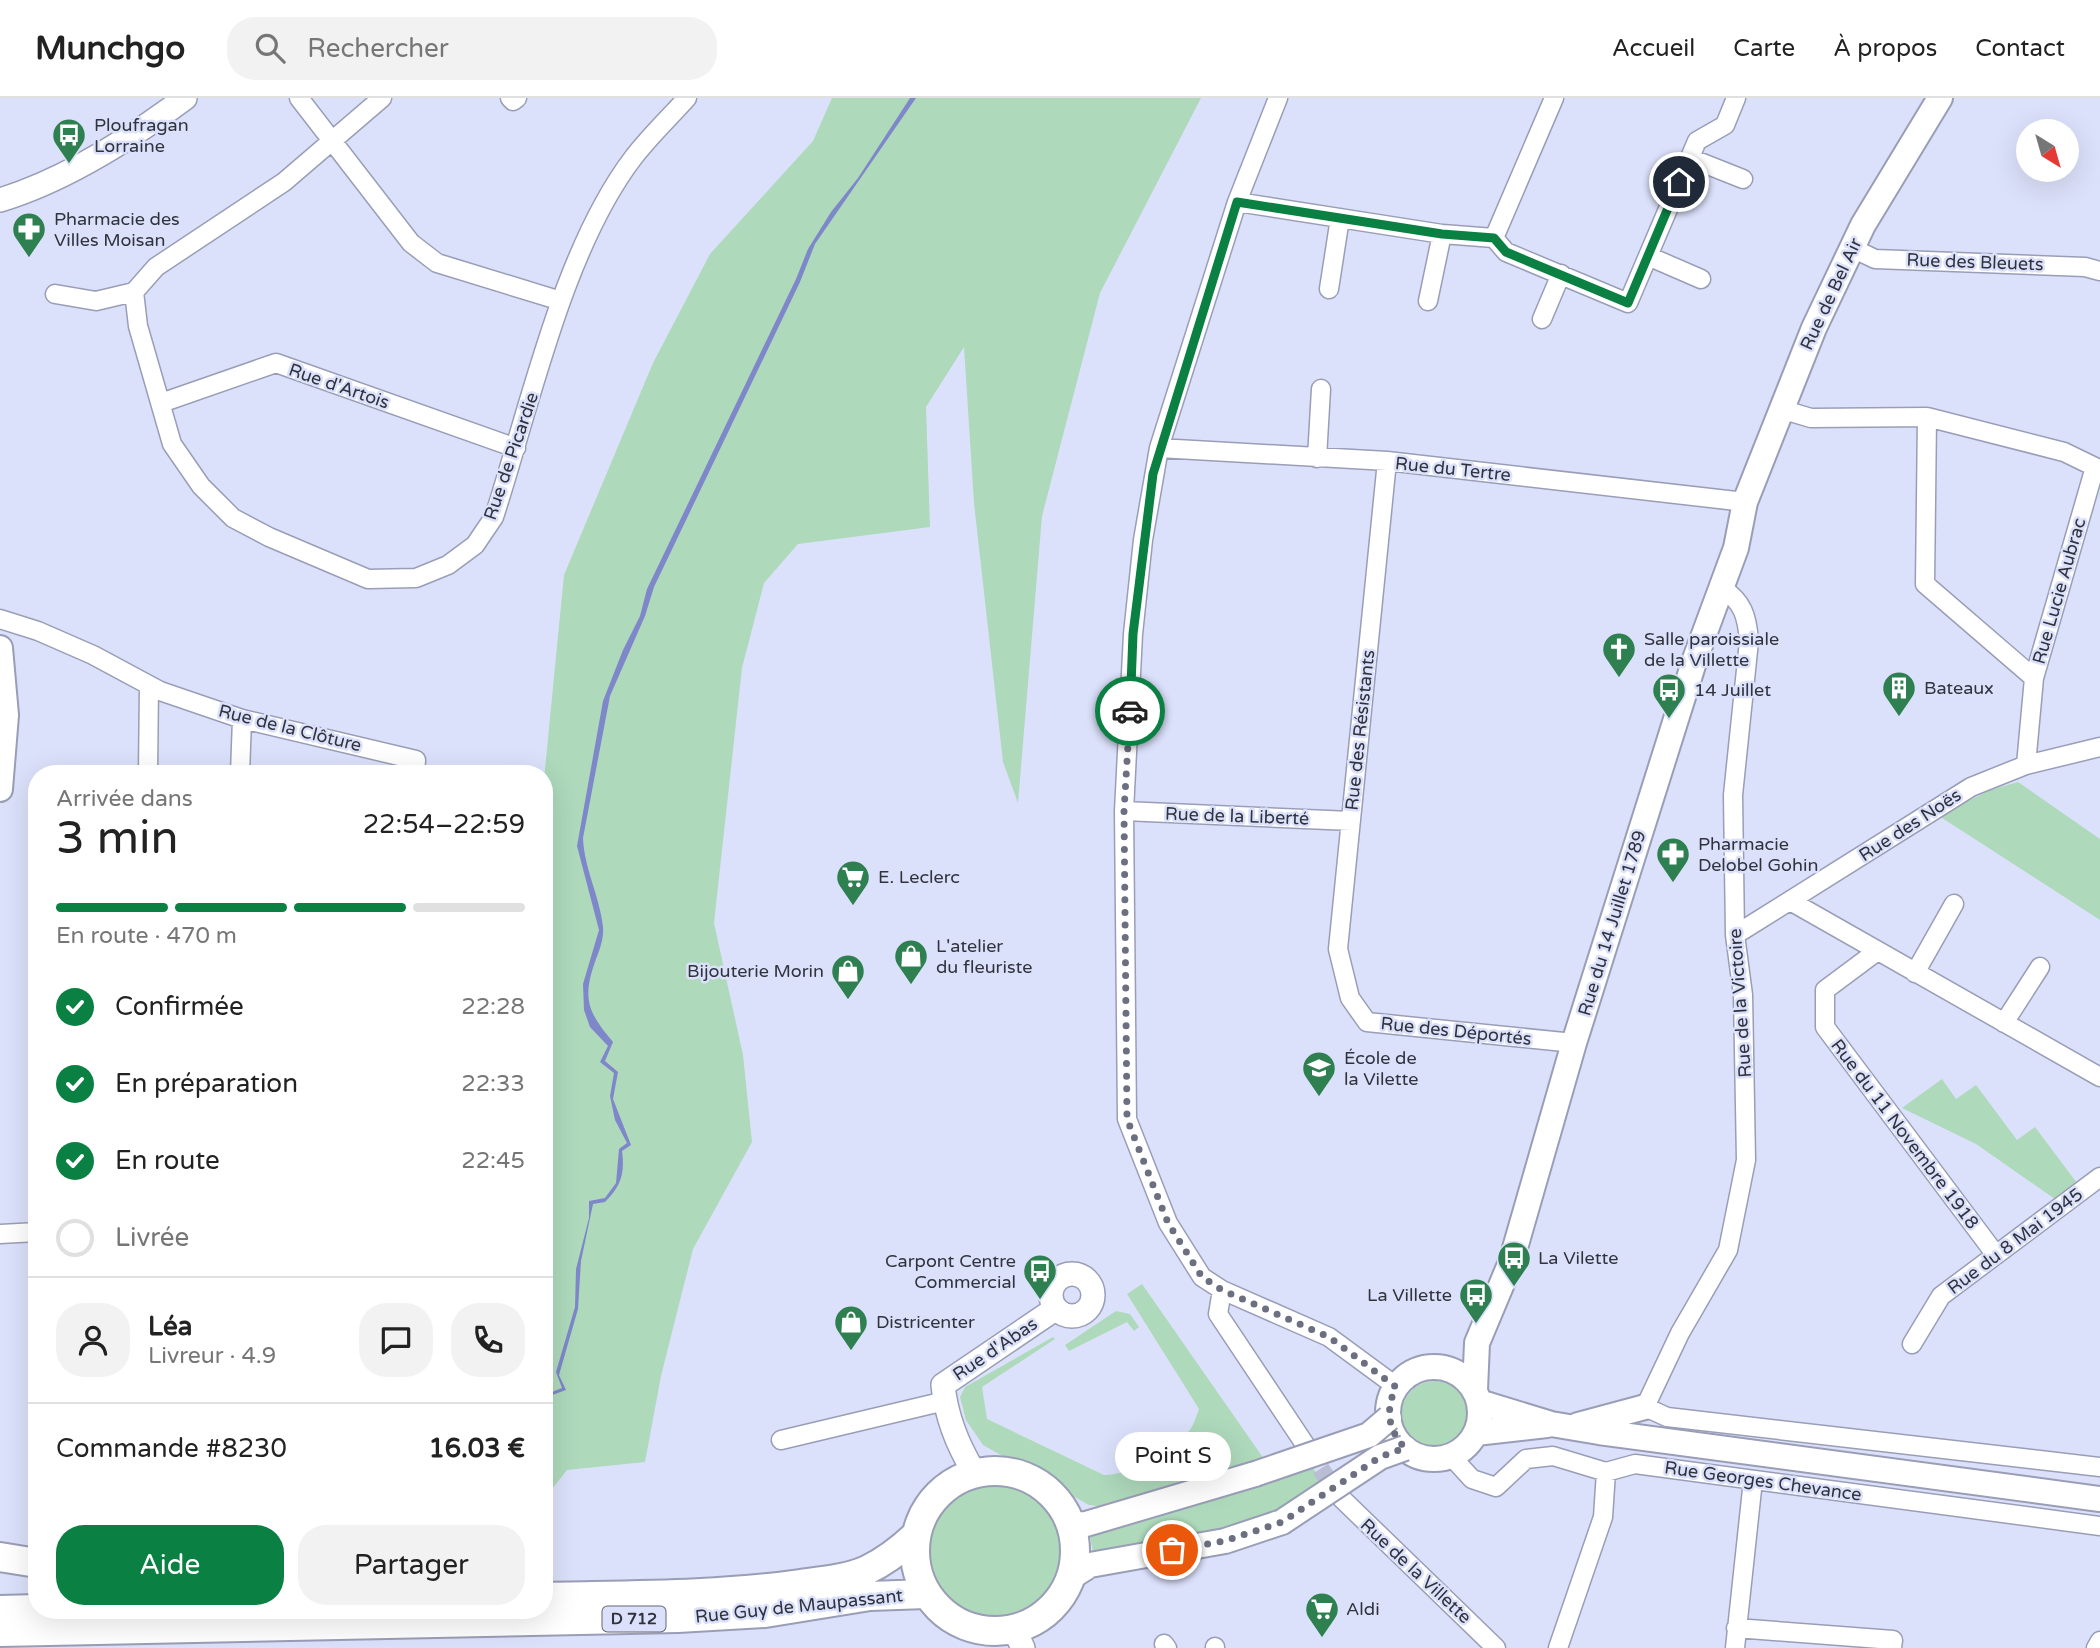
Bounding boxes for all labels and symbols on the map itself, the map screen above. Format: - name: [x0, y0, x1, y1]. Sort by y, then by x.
- place label: Ploufragan Lorraine: [94, 114, 189, 157]
- bus stop icon: Ploufragan Lorraine: [50, 116, 88, 165]
- north arrow: [2016, 119, 2079, 182]
- pin: [1649, 152, 1709, 212]
- place label: Pharmacie des Villes Moisan: [54, 208, 180, 251]
- pharmacy icon: Pharmacie des Villes Moisan: [10, 210, 48, 259]
- street label: Rue de Bel Air: [1795, 234, 1867, 354]
- street label: Rue des Bleuets: [1906, 249, 2044, 275]
- street label: Rue d'Artois: [286, 359, 392, 413]
- street label: Rue de Picardie: [479, 389, 543, 523]
- street label: Rue du Tertre: [1394, 452, 1512, 486]
- street label: Rue Lucie Aubrac: [2028, 515, 2090, 667]
- place label: Salle paroissiale de la Villette: [1644, 628, 1779, 671]
- church icon: Salle paroissiale de la Villette: [1600, 630, 1638, 679]
- street label: Rue des Résistants: [1341, 649, 1379, 811]
- building icon: Bateaux: [1880, 669, 1918, 718]
- bus stop icon: 14 Juillet: [1650, 671, 1688, 720]
- courier: [1095, 676, 1165, 746]
- place label: Bateaux: [1924, 677, 1994, 699]
- place label: 14 Juillet: [1694, 679, 1771, 701]
- street label: Rue de la Clôture: [216, 700, 364, 756]
- street label: Rue des Noës: [1855, 784, 1965, 866]
- street label: Rue de la Liberté: [1164, 802, 1310, 830]
- street label: Rue du 14 Juillet 1789: [1573, 828, 1651, 1018]
- place label: Pharmacie Delobel Gohin: [1698, 833, 1818, 876]
- pharmacy icon: Pharmacie Delobel Gohin: [1654, 835, 1692, 884]
- supermarket icon: E. Leclerc: [834, 858, 872, 907]
- place label: E. Leclerc: [878, 866, 960, 888]
- street label: Rue de la Victoire: [1724, 928, 1756, 1078]
- place label: L'atelier du fleuriste: [936, 935, 1032, 978]
- shop icon: L'atelier du fleuriste: [892, 937, 930, 986]
- shop icon: Bijouterie Morin: [829, 952, 867, 1001]
- place label: Bijouterie Morin: [687, 960, 824, 982]
- street label: Rue des Déportés: [1379, 1012, 1533, 1050]
- street label: Rue du 11 Novembre 1918: [1826, 1035, 1984, 1233]
- place label: École de la Vilette: [1344, 1047, 1419, 1090]
- school or university icon: École de la Vilette: [1300, 1049, 1338, 1098]
- street label: Rue du 8 Mai 1945: [1943, 1183, 2087, 1299]
- bus stop icon: La Vilette: [1495, 1239, 1533, 1288]
- place label: La Vilette: [1538, 1247, 1618, 1269]
- place label: Carpont Centre Commercial: [885, 1250, 1016, 1293]
- bus stop icon: Carpont Centre Commercial: [1021, 1252, 1059, 1301]
- bus stop icon: La Villette: [1457, 1276, 1495, 1325]
- place label: La Villette: [1367, 1284, 1452, 1306]
- shop icon: Districenter: [832, 1303, 870, 1352]
- place label: Districenter: [876, 1311, 975, 1333]
- street label: Rue d'Abas: [948, 1313, 1042, 1385]
- callout: Point S: [1114, 1431, 1230, 1480]
- street label: Rue Georges Chevance: [1663, 1456, 1863, 1506]
- street label: Rue de la Villette: [1356, 1514, 1476, 1628]
- pin: [1142, 1520, 1202, 1580]
- street label: Rue Guy de Maupassant: [694, 1584, 904, 1628]
- supermarket icon: Aldi: [1303, 1590, 1341, 1639]
- place label: Aldi: [1346, 1598, 1380, 1620]
- road number: D 712: [602, 1606, 666, 1632]

